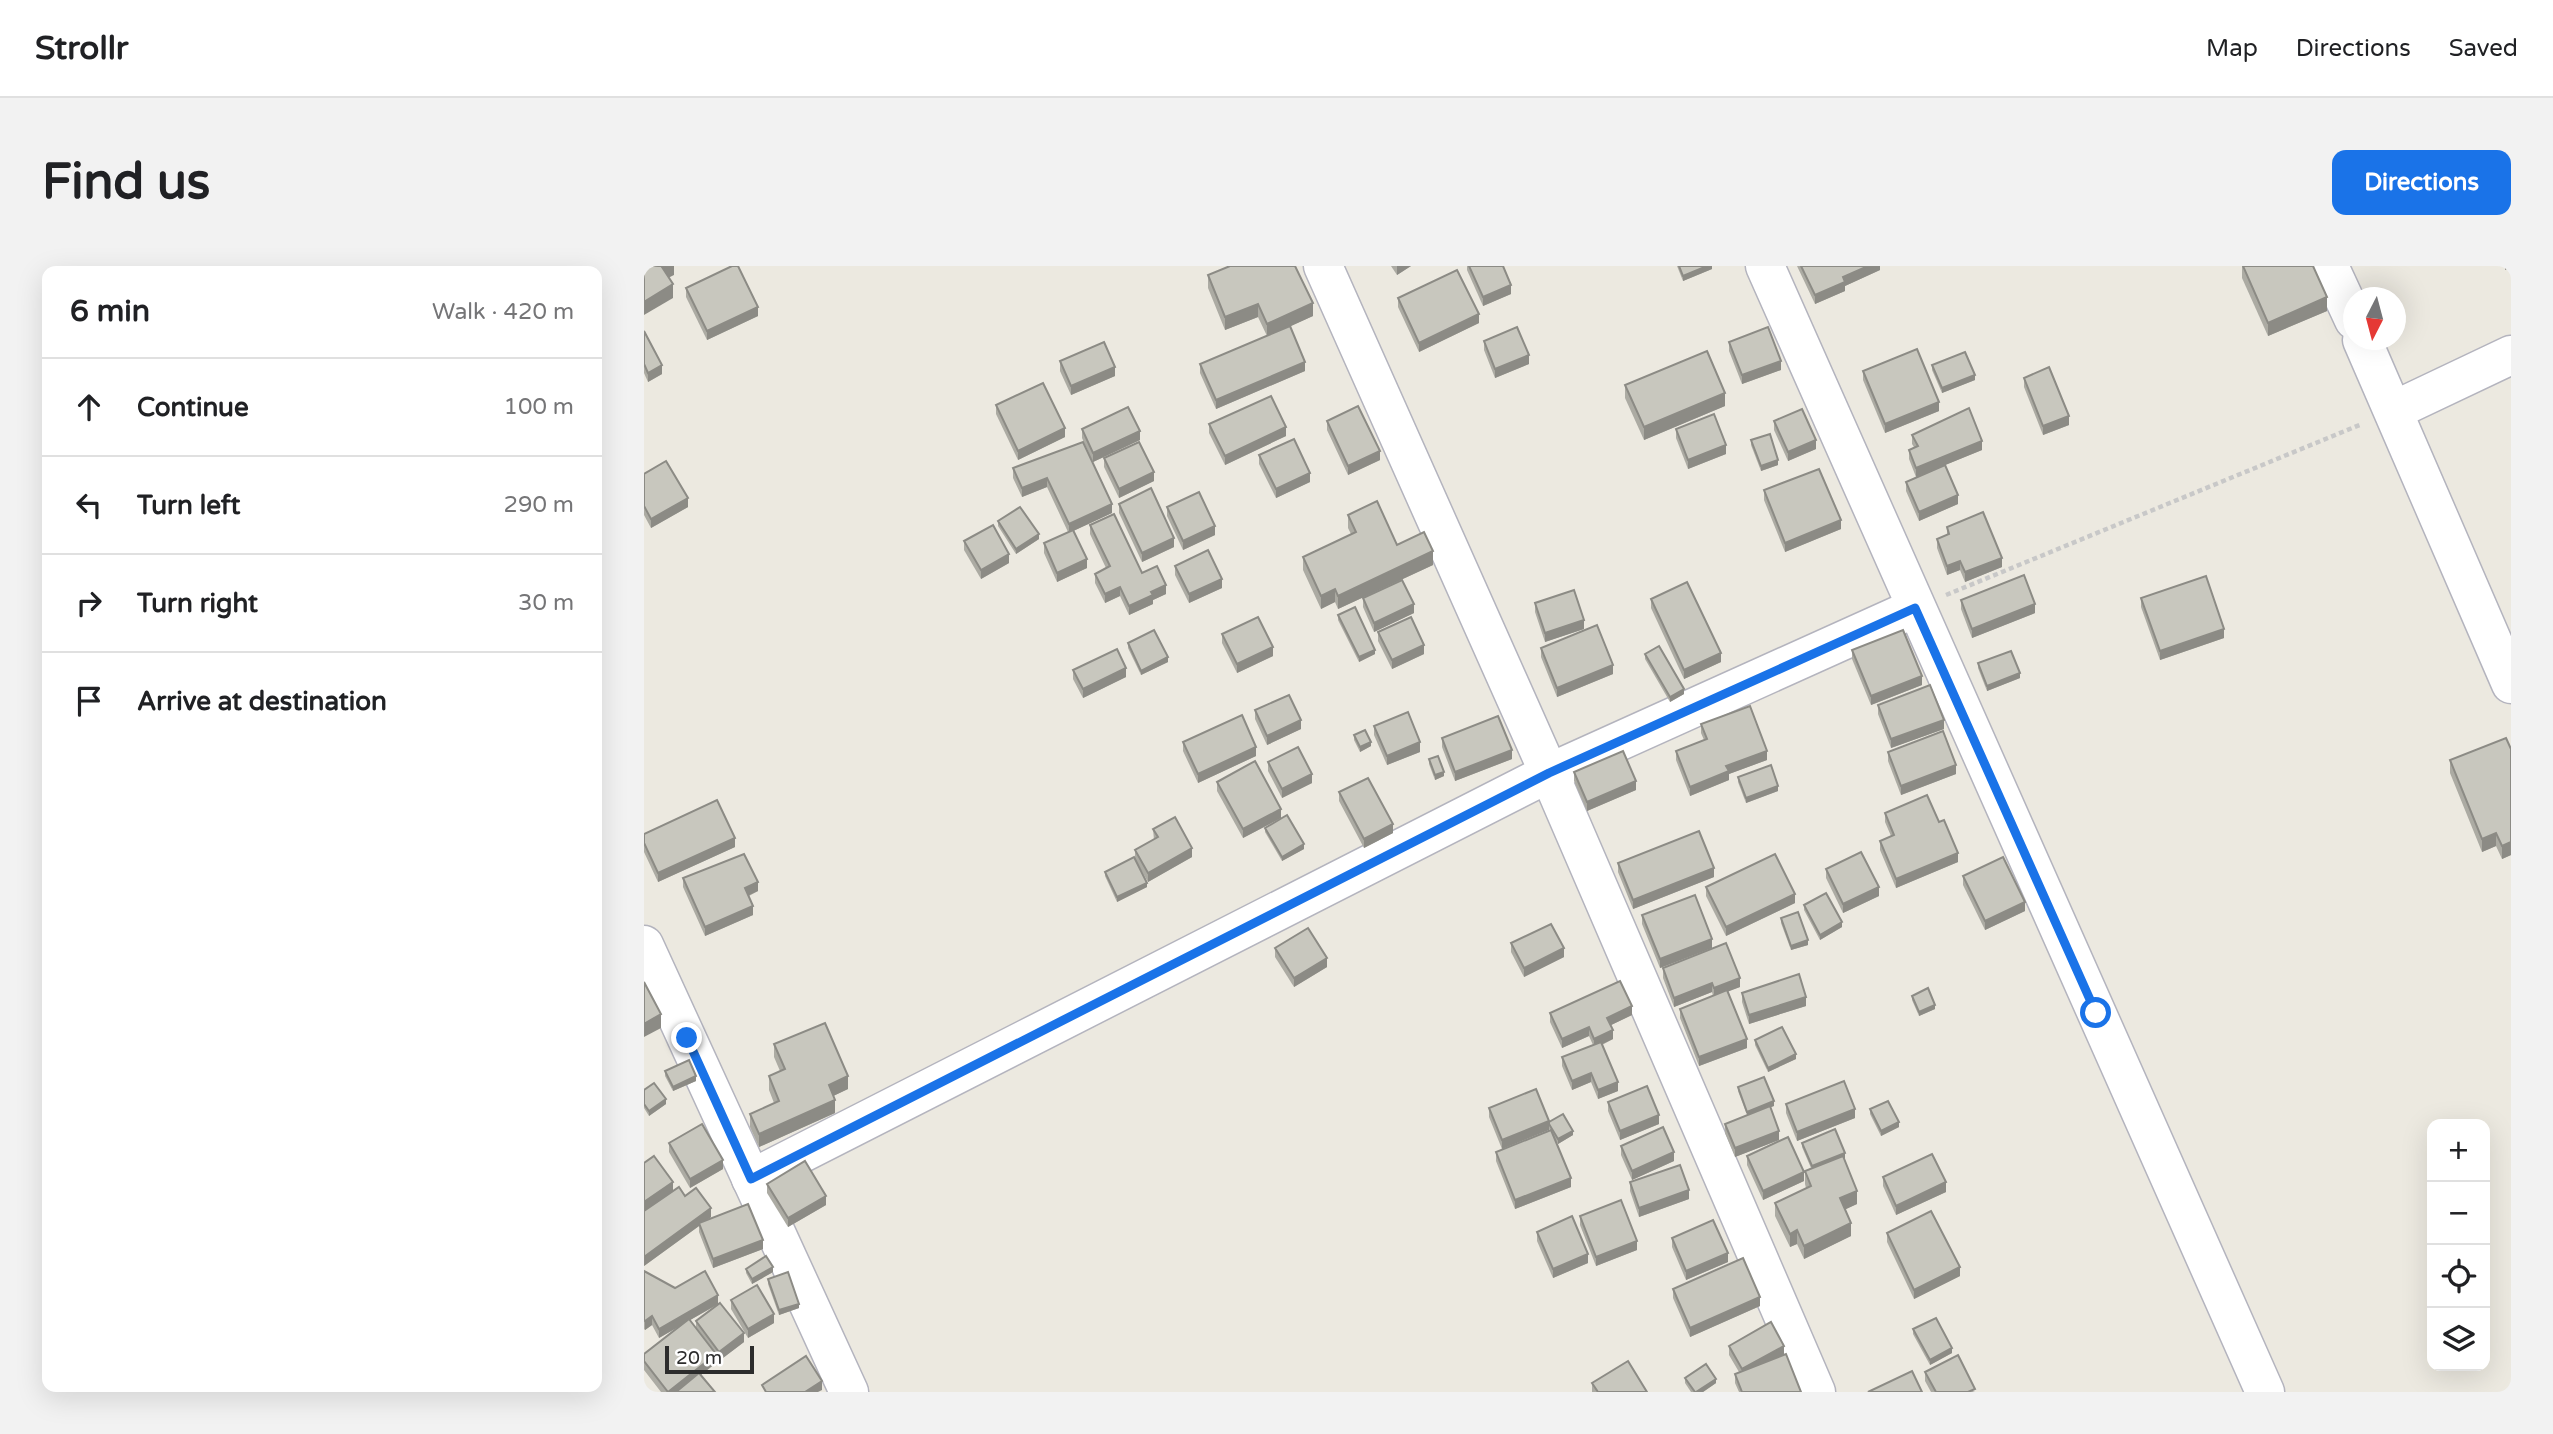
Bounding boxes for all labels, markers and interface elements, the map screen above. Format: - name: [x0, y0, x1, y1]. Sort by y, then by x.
- text: Strollr: [35, 29, 129, 68]
- text: Map: [2206, 34, 2258, 63]
- text: Directions: [2296, 34, 2411, 63]
- text: Saved: [2449, 34, 2518, 63]
- button: Directions: [2332, 150, 2511, 215]
- text: Find us: [42, 153, 210, 212]
- north arrow: [2343, 287, 2406, 350]
- text: 6 min: [70, 293, 150, 330]
- text: Walk · 420 m: [432, 298, 574, 326]
- icon: ahead: [70, 388, 108, 426]
- text: Continue: [137, 392, 249, 423]
- text: 100 m: [504, 393, 574, 421]
- icon: left: [70, 486, 108, 524]
- text: Turn left: [137, 490, 240, 521]
- text: 290 m: [504, 491, 574, 519]
- icon: right: [70, 584, 108, 622]
- text: Turn right: [137, 588, 258, 619]
- text: 30 m: [518, 589, 574, 617]
- icon: arrive: [70, 682, 108, 720]
- text: Arrive at destination: [137, 686, 387, 717]
- route start: [2080, 997, 2111, 1028]
- route end: [671, 1022, 702, 1053]
- map controls: [2427, 1119, 2490, 1371]
- button: +: [2427, 1119, 2490, 1182]
- button: −: [2427, 1182, 2490, 1245]
- button: locate: [2427, 1245, 2490, 1308]
- button: layers: [2427, 1308, 2490, 1371]
- scale bar: [665, 1343, 754, 1375]
- text: 20 m: [676, 1347, 722, 1369]

